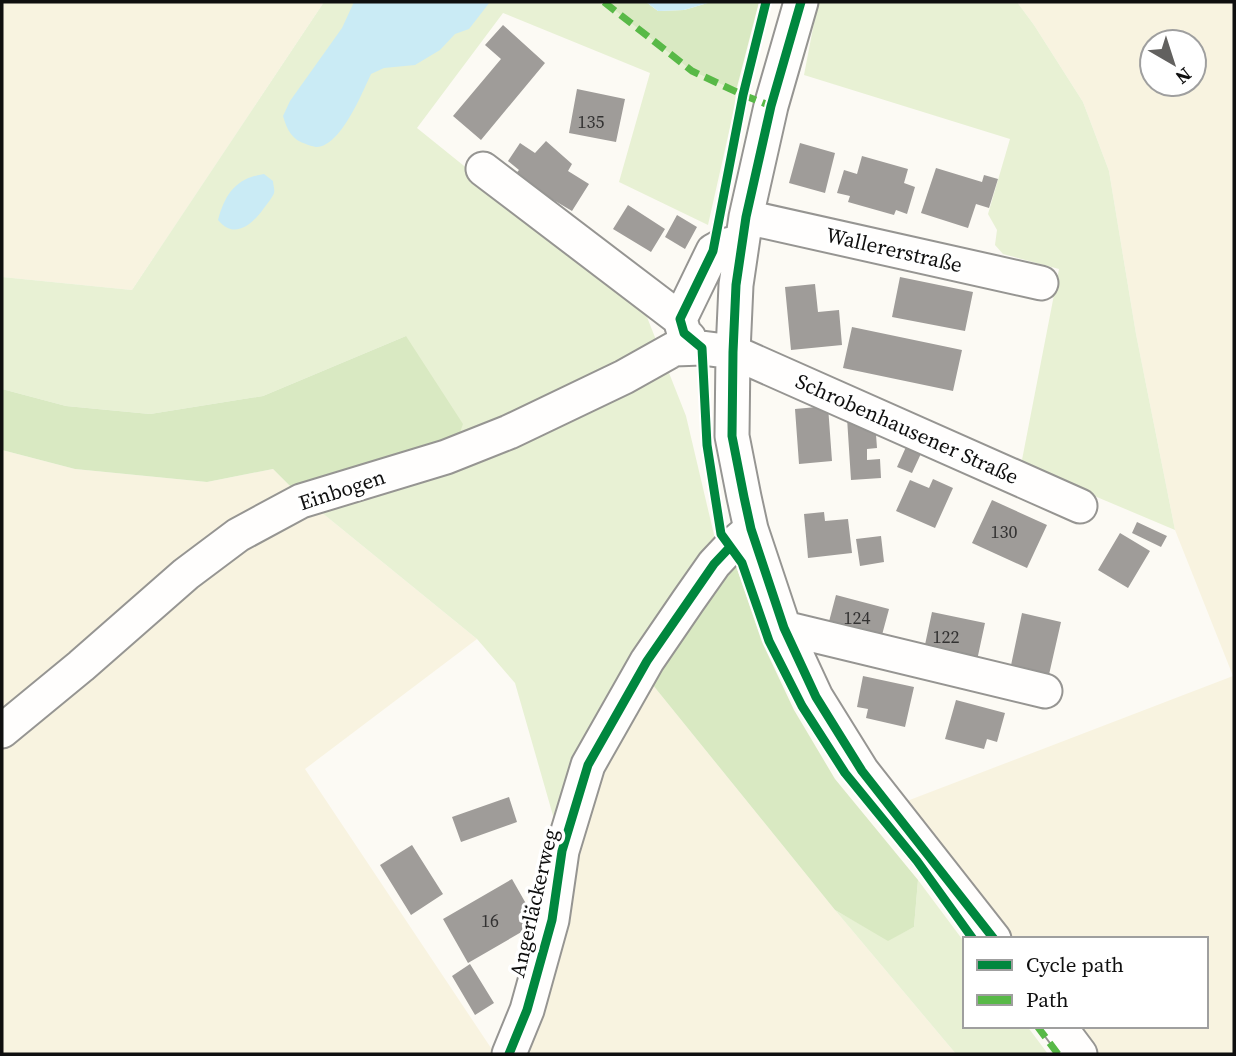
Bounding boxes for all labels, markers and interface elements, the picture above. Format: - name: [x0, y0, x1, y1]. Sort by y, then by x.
- north arrow: [1138, 28, 1208, 98]
- text: N: [1170, 62, 1197, 91]
- house number: 135: [578, 109, 605, 134]
- street label: Wallererstraße: [823, 220, 965, 279]
- street label: Schrobenhausener Straße: [791, 366, 1023, 491]
- street label: Einbogen: [295, 462, 389, 517]
- house number: 130: [991, 519, 1018, 544]
- house number: 124: [844, 605, 871, 630]
- house number: 122: [933, 624, 960, 649]
- street label: Angerläckerweg: [502, 826, 565, 980]
- house number: 16: [481, 908, 499, 933]
- legend: [963, 937, 1208, 1028]
- text: Cycle path: [1026, 950, 1124, 979]
- text: Path: [1026, 985, 1069, 1014]

